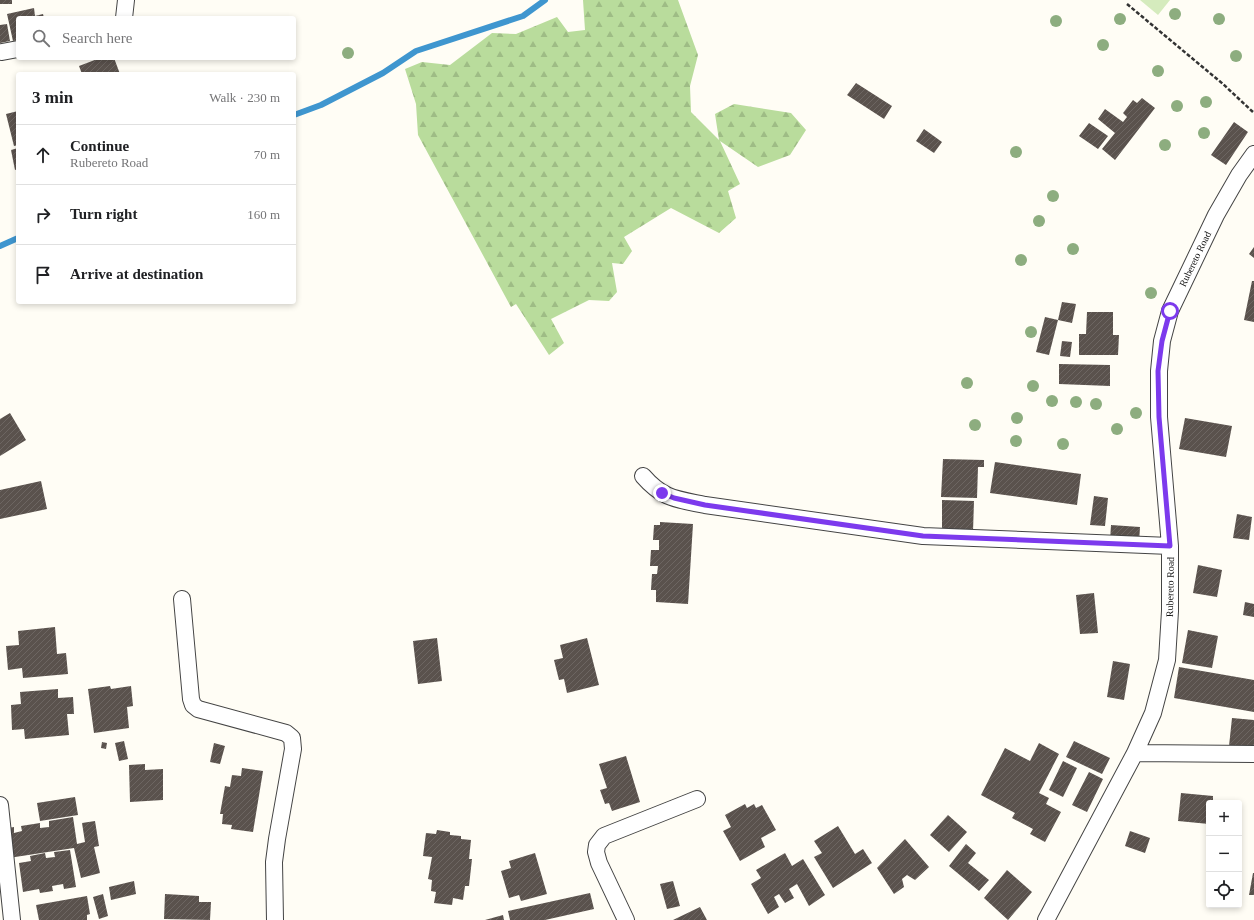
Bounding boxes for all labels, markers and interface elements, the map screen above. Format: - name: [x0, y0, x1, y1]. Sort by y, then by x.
- search box: [16, 16, 296, 60]
- icon: search: [30, 27, 52, 49]
- text: Search here: [62, 30, 132, 46]
- text: 3 min: [32, 88, 73, 107]
- text: Walk · 230 m: [209, 90, 280, 105]
- text: Continue: [70, 138, 129, 154]
- icon: ahead: [32, 144, 54, 166]
- text: 70 m: [254, 147, 280, 162]
- text: Rubereto Road: [70, 155, 148, 170]
- icon: right: [32, 204, 54, 226]
- text: Turn right: [70, 206, 137, 222]
- text: 160 m: [247, 207, 280, 222]
- street label: Rubereto Road: [1177, 230, 1213, 288]
- icon: arrive: [32, 264, 54, 286]
- text: Arrive at destination: [70, 266, 203, 282]
- route start: [1161, 302, 1179, 320]
- route end: [653, 484, 671, 502]
- street label: Rubereto Road: [1164, 557, 1176, 617]
- map controls: [1206, 800, 1242, 908]
- button: +: [1206, 800, 1242, 836]
- button: −: [1206, 836, 1242, 872]
- button: locate: [1206, 872, 1242, 908]

